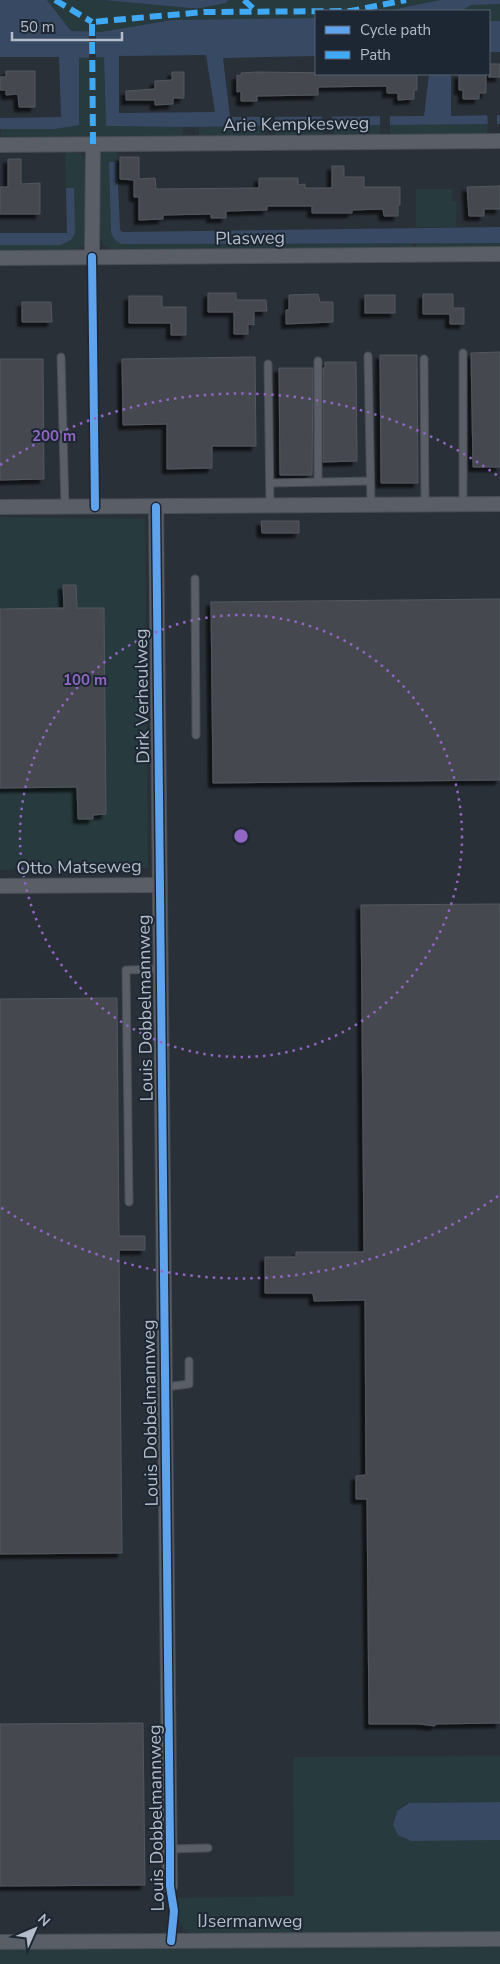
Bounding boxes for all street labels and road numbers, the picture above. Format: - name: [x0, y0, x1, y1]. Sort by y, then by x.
- street label: Arie Kempkesweg: [223, 111, 369, 137]
- street label: Plasweg: [215, 225, 285, 251]
- street label: Dirk Verheulweg: [129, 628, 155, 764]
- street label: Otto Matseweg: [16, 854, 142, 880]
- street label: Louis Dobbelmannweg: [131, 914, 159, 1102]
- street label: Louis Dobbelmannweg: [136, 1319, 164, 1507]
- street label: Louis Dobbelmannweg: [142, 1724, 170, 1912]
- street label: IJsermanweg: [197, 1909, 303, 1933]

